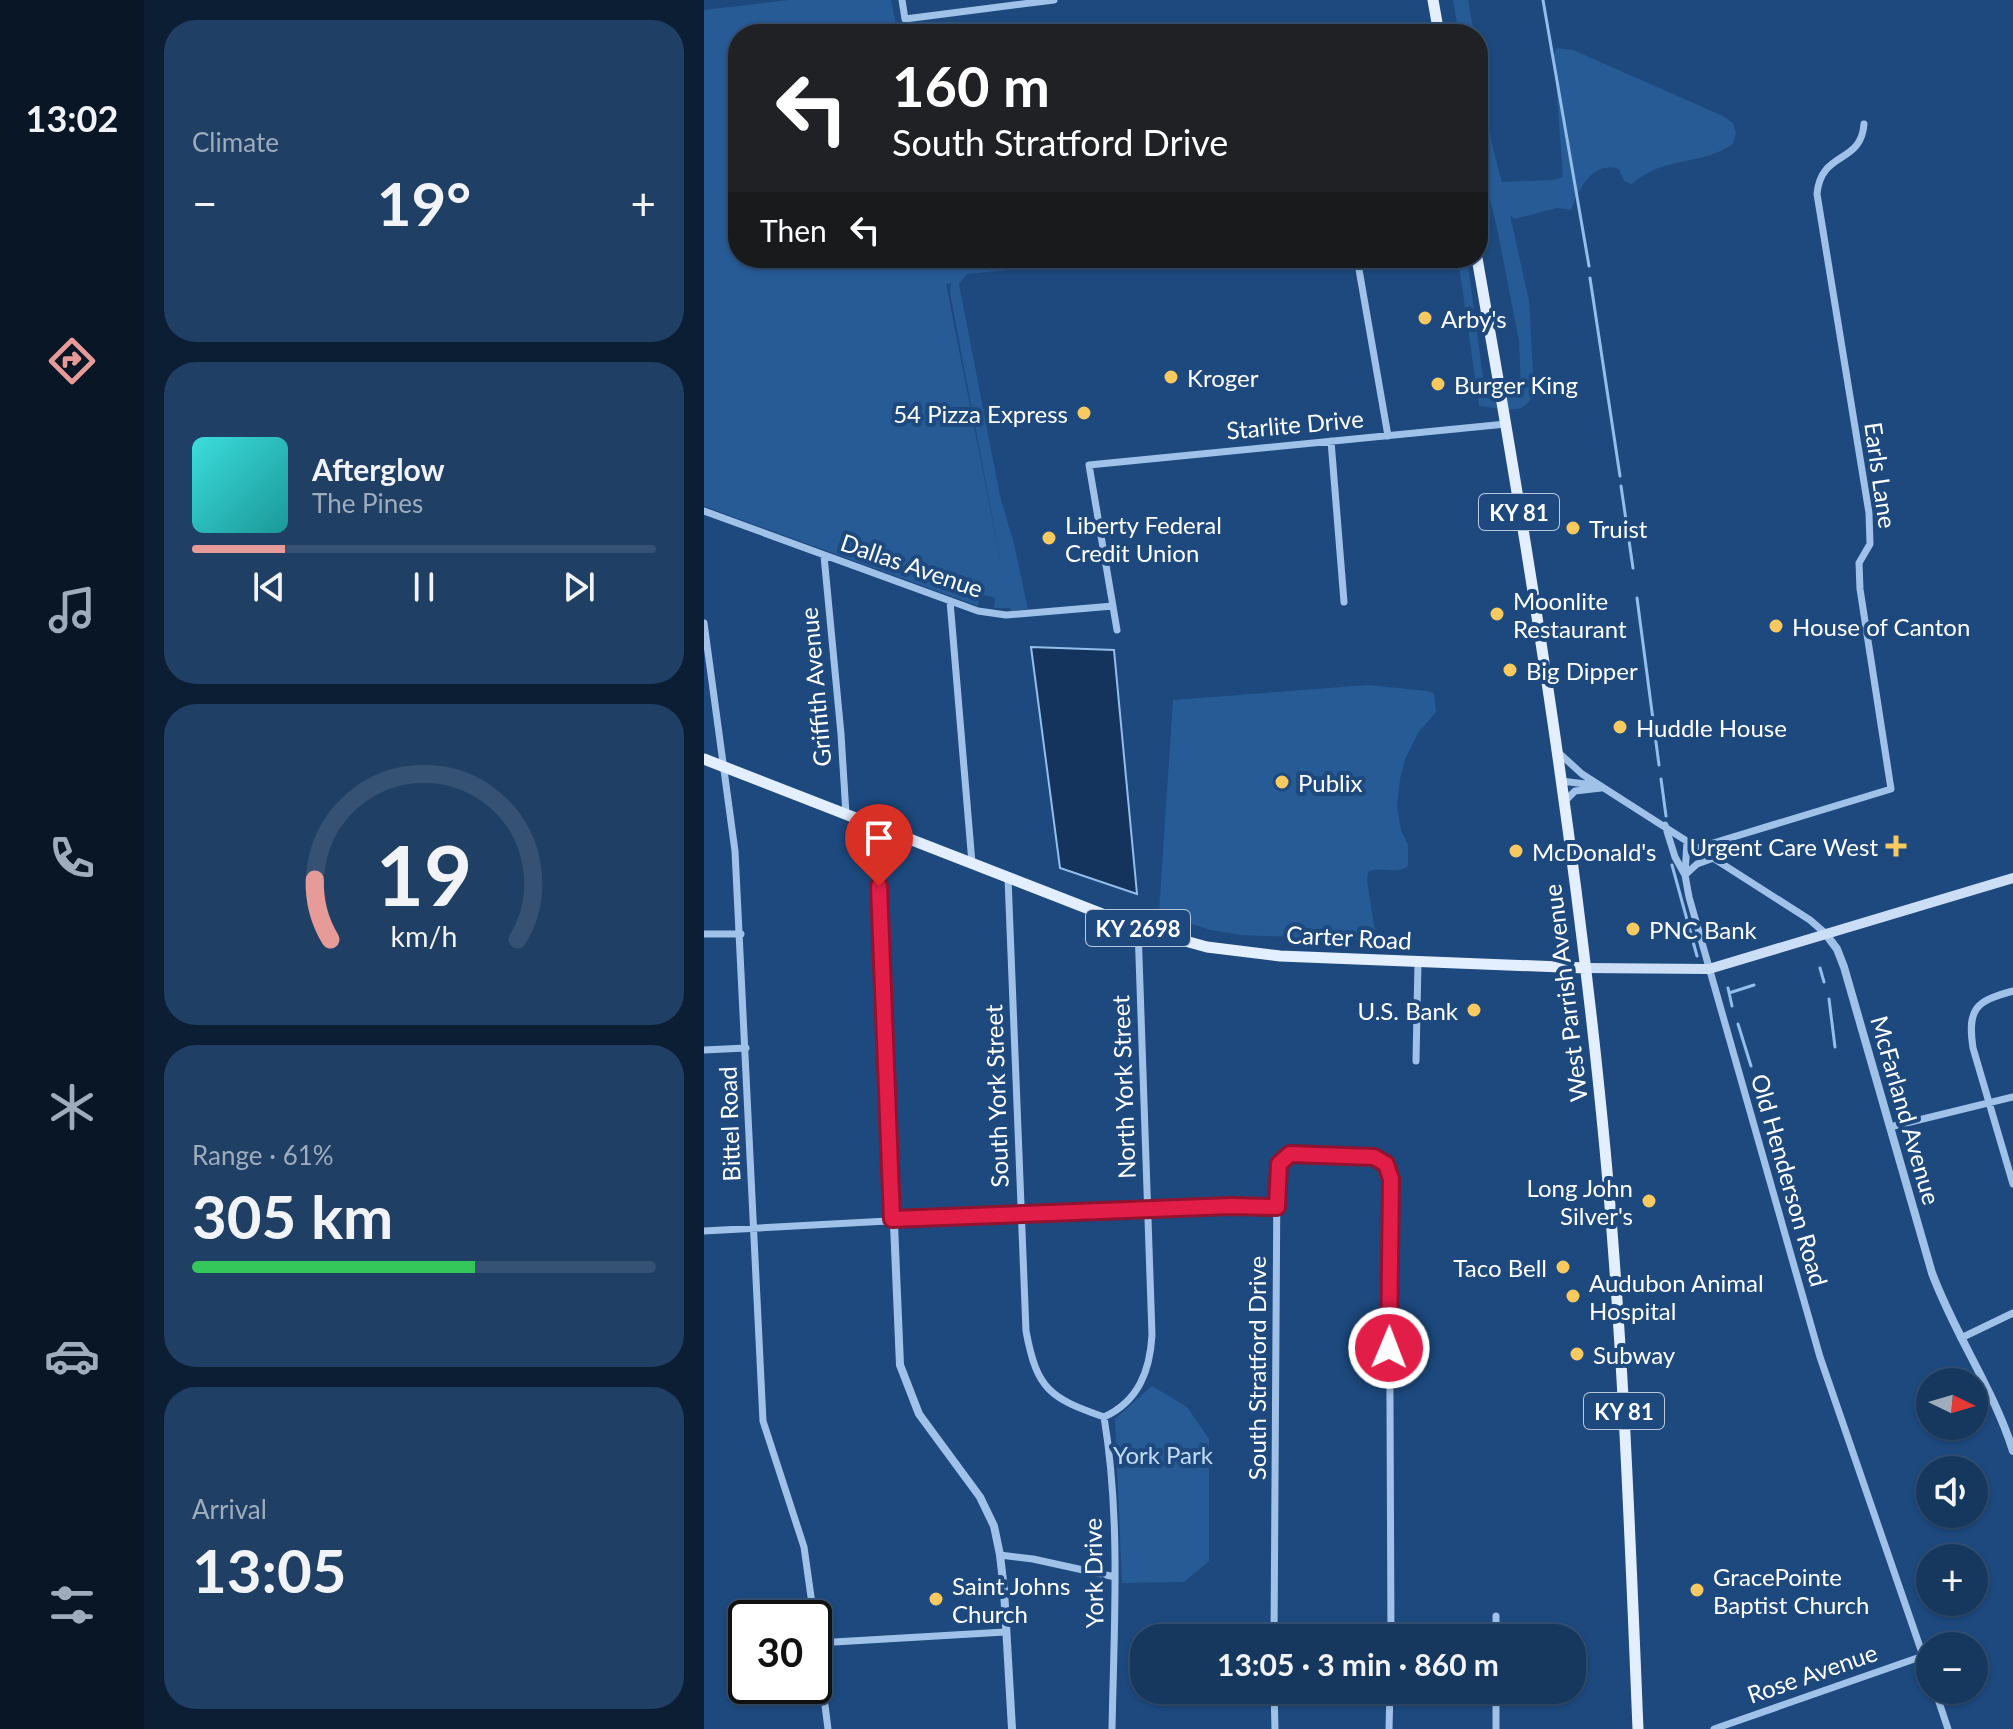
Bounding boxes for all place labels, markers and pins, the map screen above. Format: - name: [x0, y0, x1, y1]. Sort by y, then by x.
- place label: Arby's: [1441, 304, 1507, 333]
- marker: Arby's: [1416, 309, 1434, 327]
- place label: Kroger: [1187, 363, 1259, 392]
- marker: Kroger: [1162, 368, 1180, 386]
- place label: Burger King: [1454, 370, 1578, 399]
- marker: Burger King: [1429, 375, 1447, 393]
- place label: 54 Pizza Express: [893, 399, 1068, 428]
- marker: 54 Pizza Express: [1075, 404, 1093, 422]
- place label: Liberty Federal Credit Union: [1065, 510, 1222, 567]
- place label: Truist: [1589, 514, 1648, 543]
- marker: Truist: [1564, 519, 1582, 537]
- marker: Liberty Federal Credit Union: [1040, 529, 1058, 547]
- place label: Moonlite Restaurant: [1513, 586, 1627, 643]
- marker: Moonlite Restaurant: [1488, 605, 1506, 623]
- place label: House of Canton: [1792, 612, 1970, 641]
- marker: House of Canton: [1767, 617, 1785, 635]
- place label: Big Dipper: [1526, 656, 1638, 685]
- marker: Big Dipper: [1501, 661, 1519, 679]
- place label: Huddle House: [1636, 713, 1787, 742]
- marker: Huddle House: [1611, 718, 1629, 736]
- place label: Publix: [1298, 768, 1363, 797]
- marker: Publix: [1273, 773, 1291, 791]
- pin: [845, 804, 913, 886]
- place label: Urgent Care West: [1689, 832, 1878, 861]
- marker: Urgent Care West: [1885, 835, 1907, 857]
- place label: McDonald's: [1532, 837, 1656, 866]
- marker: McDonald's: [1507, 842, 1525, 860]
- place label: PNC Bank: [1649, 915, 1758, 944]
- marker: PNC Bank: [1624, 920, 1642, 938]
- place label: U.S. Bank: [1357, 996, 1459, 1025]
- marker: U.S. Bank: [1465, 1001, 1483, 1019]
- place label: Long John Silver's: [1527, 1173, 1633, 1230]
- marker: Long John Silver's: [1640, 1192, 1658, 1210]
- place label: Taco Bell: [1453, 1253, 1547, 1282]
- marker: Taco Bell: [1554, 1258, 1572, 1276]
- place label: Audubon Animal Hospital: [1589, 1268, 1764, 1325]
- marker: Audubon Animal Hospital: [1564, 1287, 1582, 1305]
- place label: Subway: [1593, 1340, 1676, 1369]
- marker: Subway: [1568, 1345, 1586, 1363]
- place label: GracePointe Baptist Church: [1713, 1562, 1869, 1619]
- place label: Saint Johns Church: [952, 1571, 1070, 1628]
- marker: GracePointe Baptist Church: [1688, 1581, 1706, 1599]
- marker: Saint Johns Church: [927, 1590, 945, 1608]

